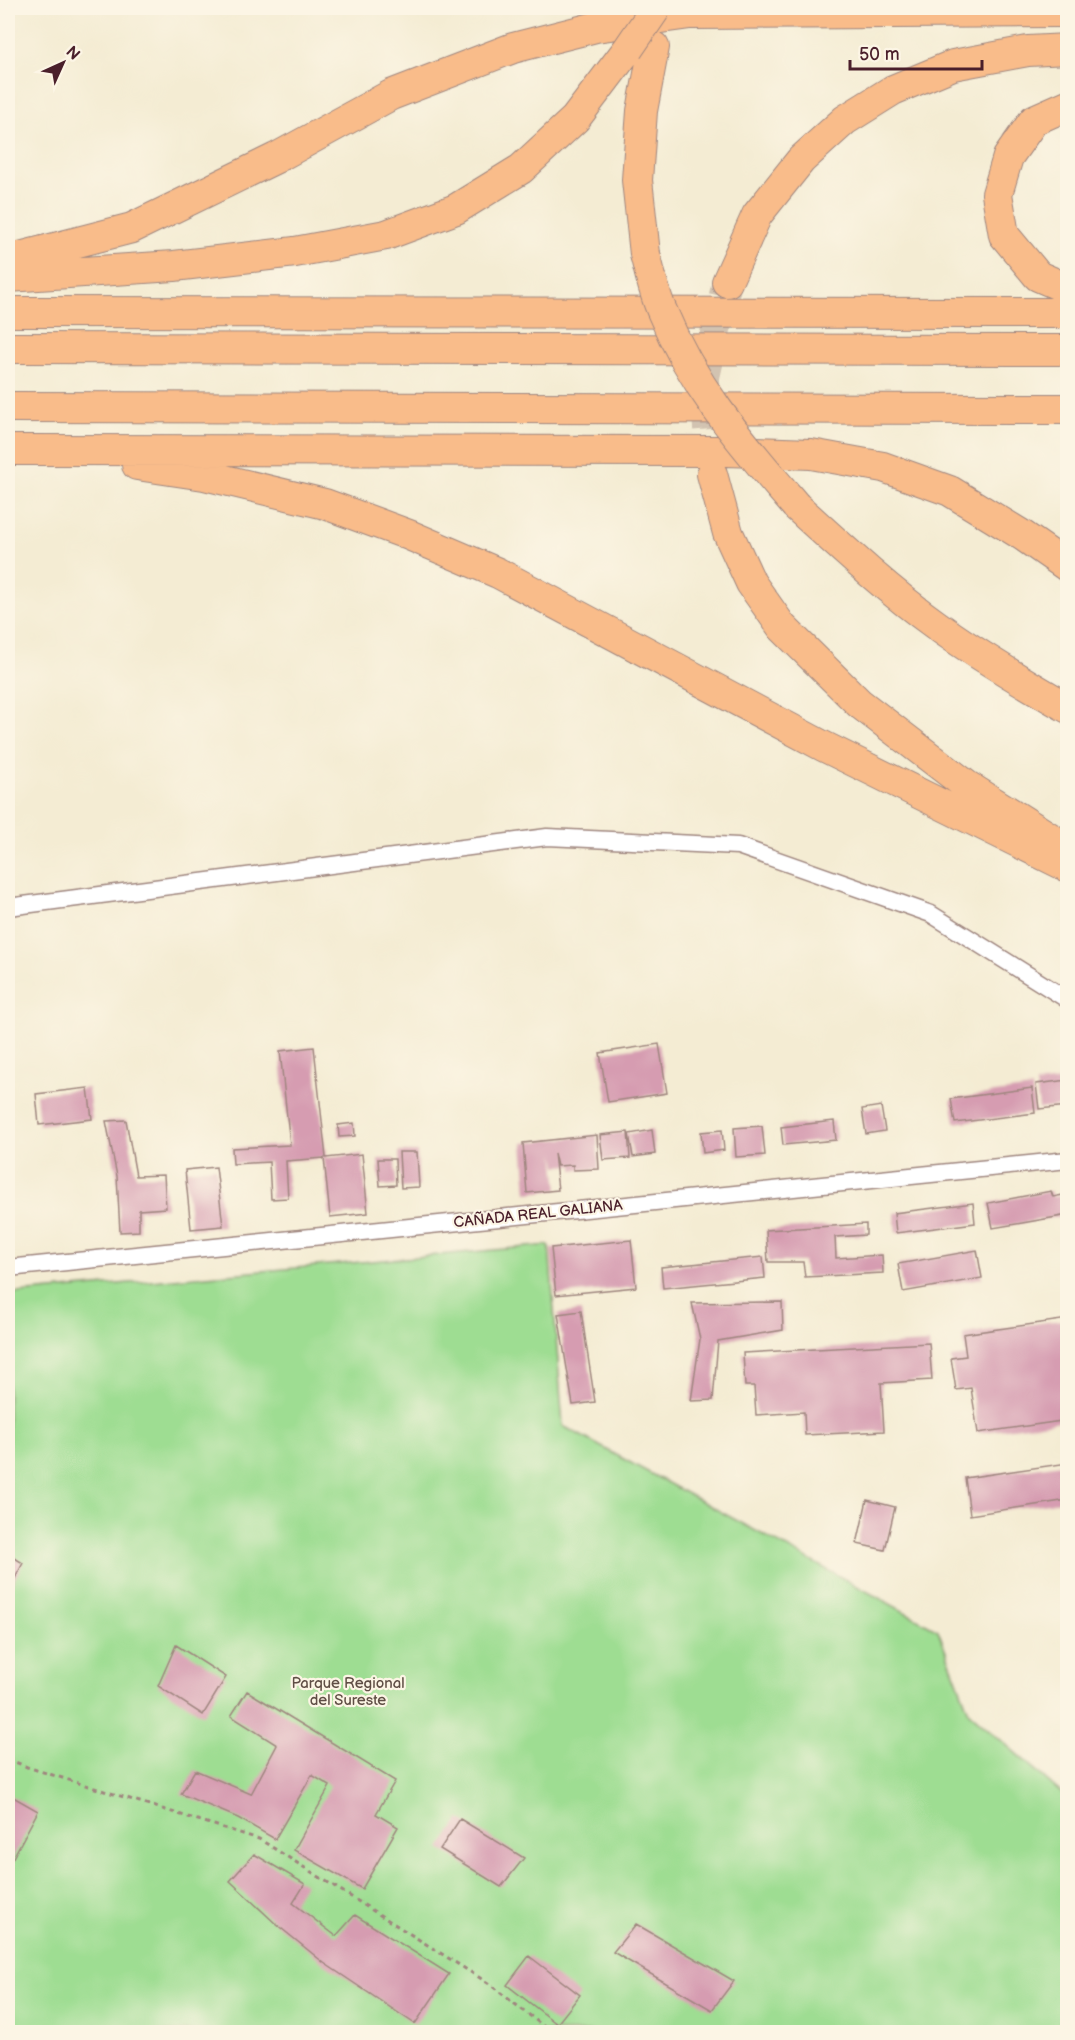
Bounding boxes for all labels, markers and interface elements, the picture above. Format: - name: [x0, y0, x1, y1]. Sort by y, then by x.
- north arrow: [33, 33, 93, 93]
- scale bar: [850, 33, 982, 71]
- text: N: [62, 42, 84, 64]
- text: 50 m: [859, 44, 900, 65]
- street label: CAÑADA REAL GALIANA: [453, 1196, 624, 1232]
- park label: Parque Regional del Sureste: [291, 1674, 405, 1710]

